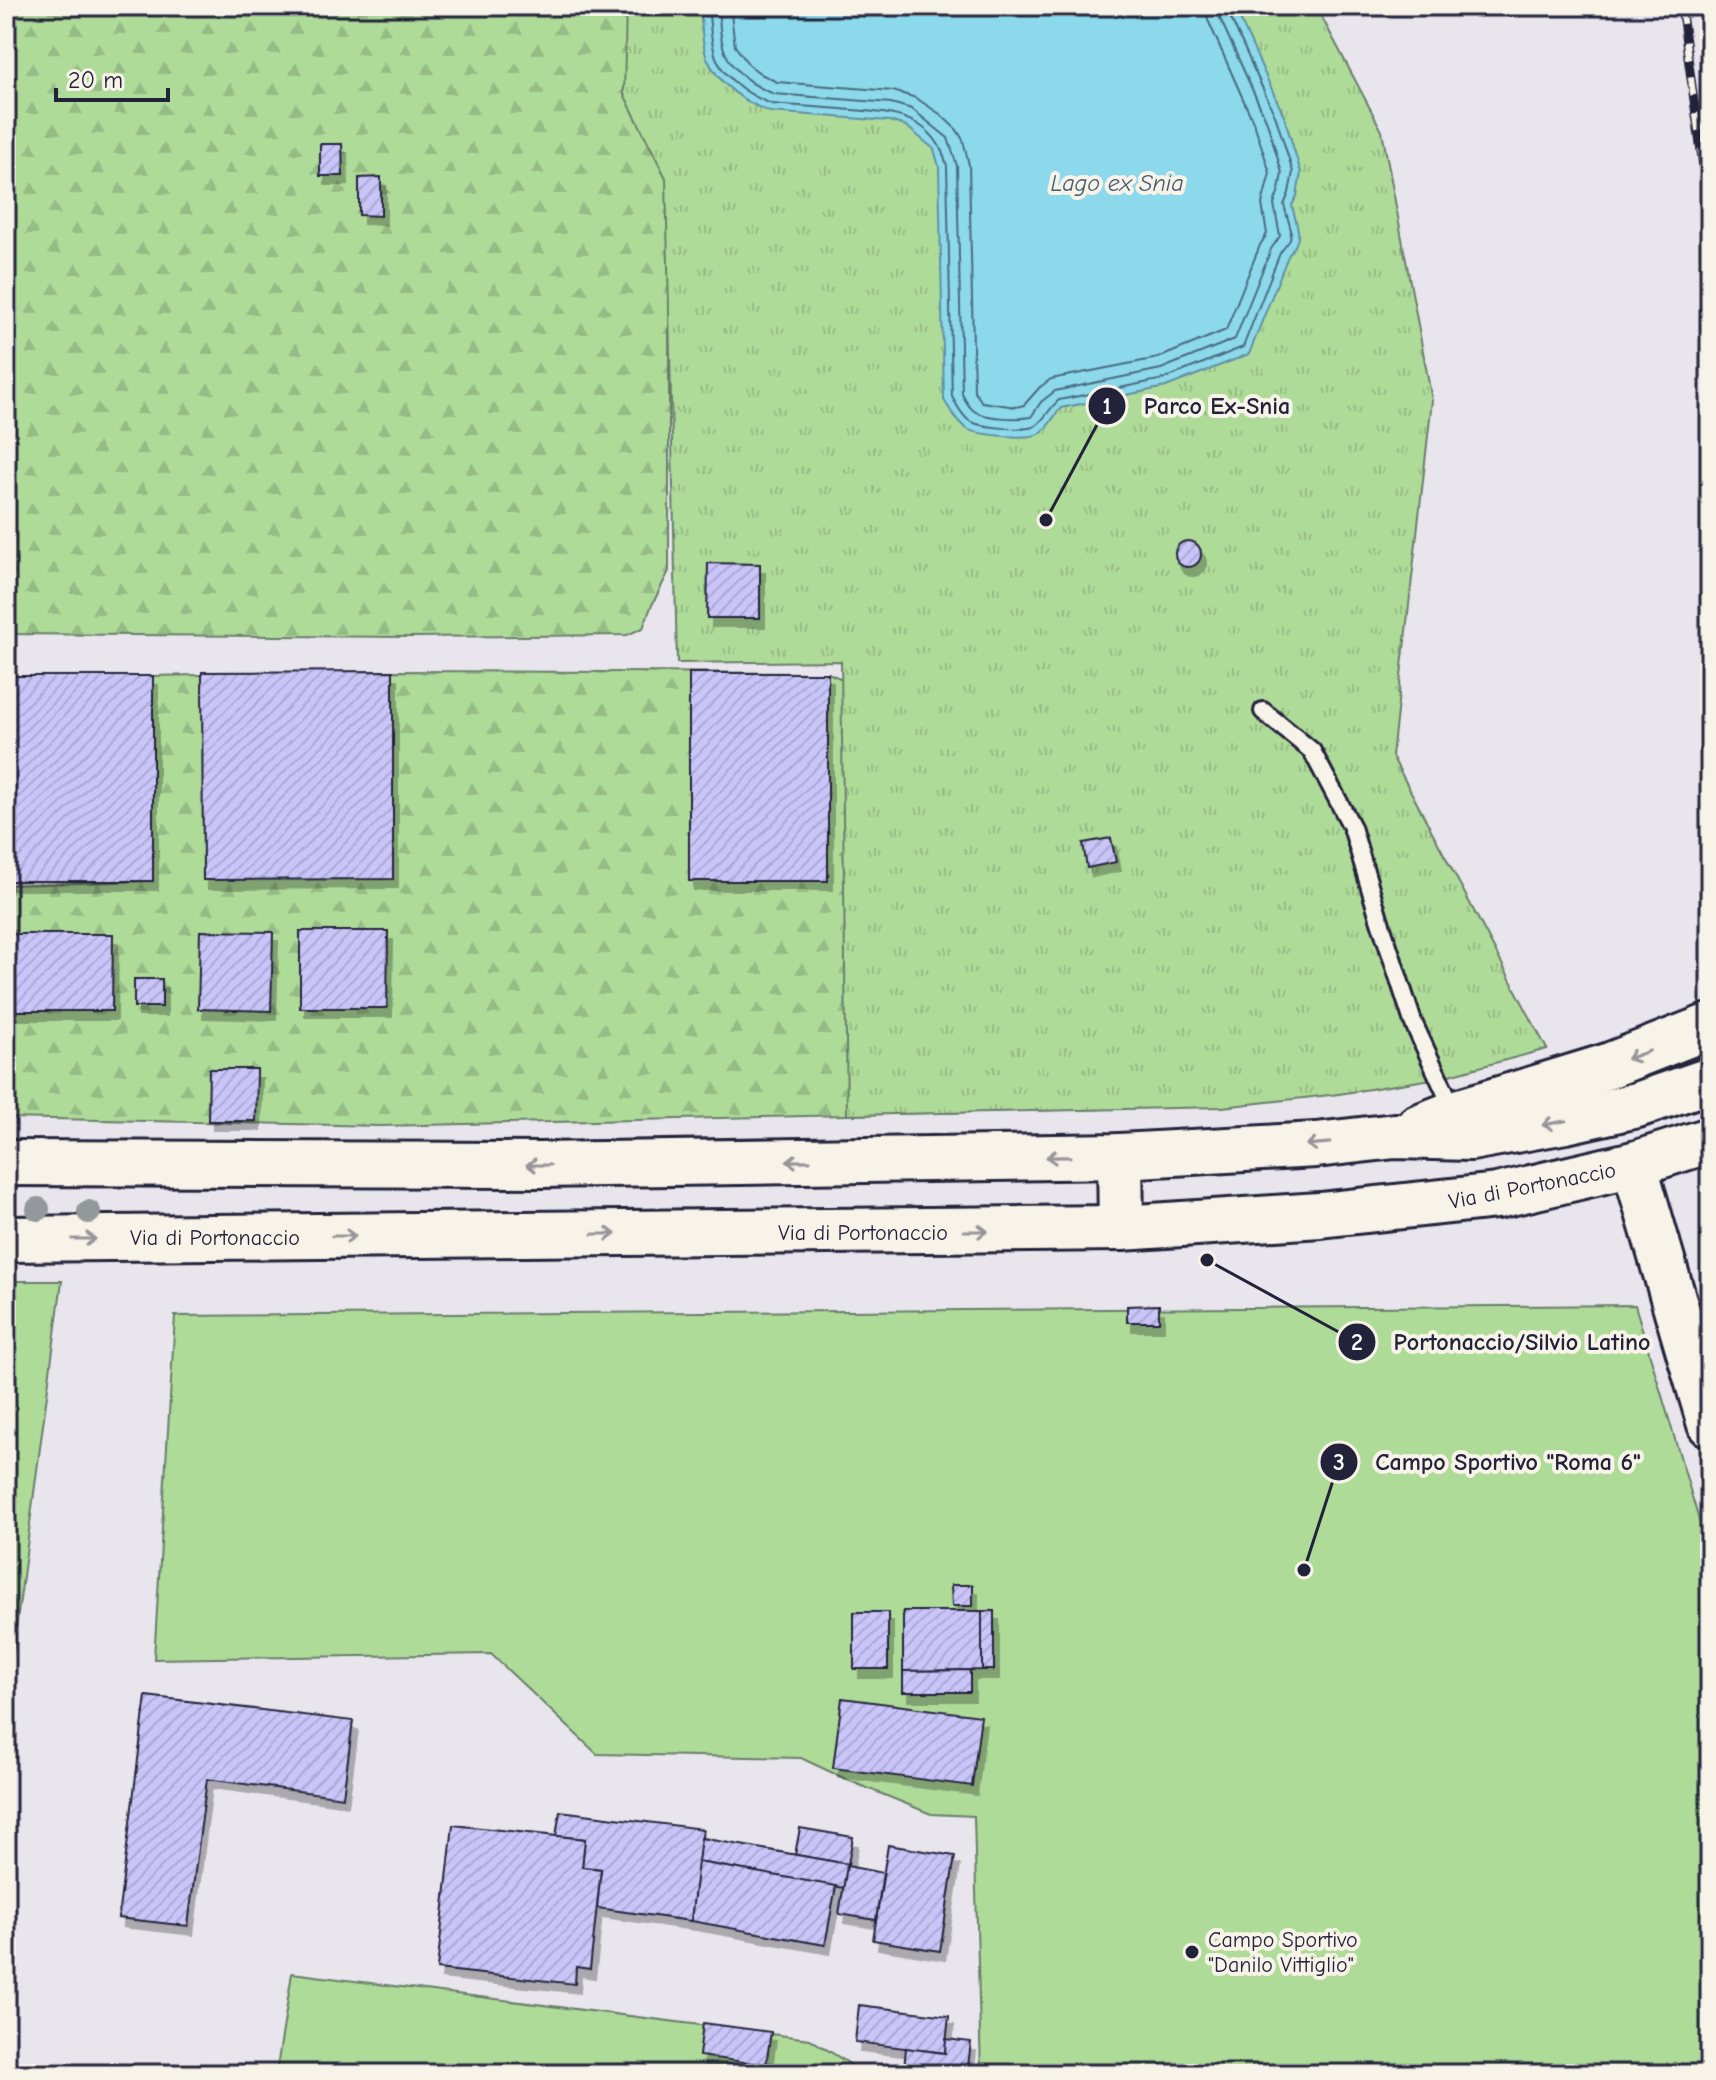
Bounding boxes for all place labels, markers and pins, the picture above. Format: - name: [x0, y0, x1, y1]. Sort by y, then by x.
- callout: Parco Ex-Snia: [1087, 382, 1306, 430]
- callout: Portonaccio/Silvio Latino: [1337, 1318, 1666, 1366]
- callout: Campo Sportivo "Roma 6": [1319, 1438, 1657, 1486]
- place label: Campo Sportivo "Danilo Vittiglio": [1208, 1927, 1358, 1978]
- marker: Campo Sportivo "Danilo Vittiglio": [1183, 1943, 1201, 1961]

